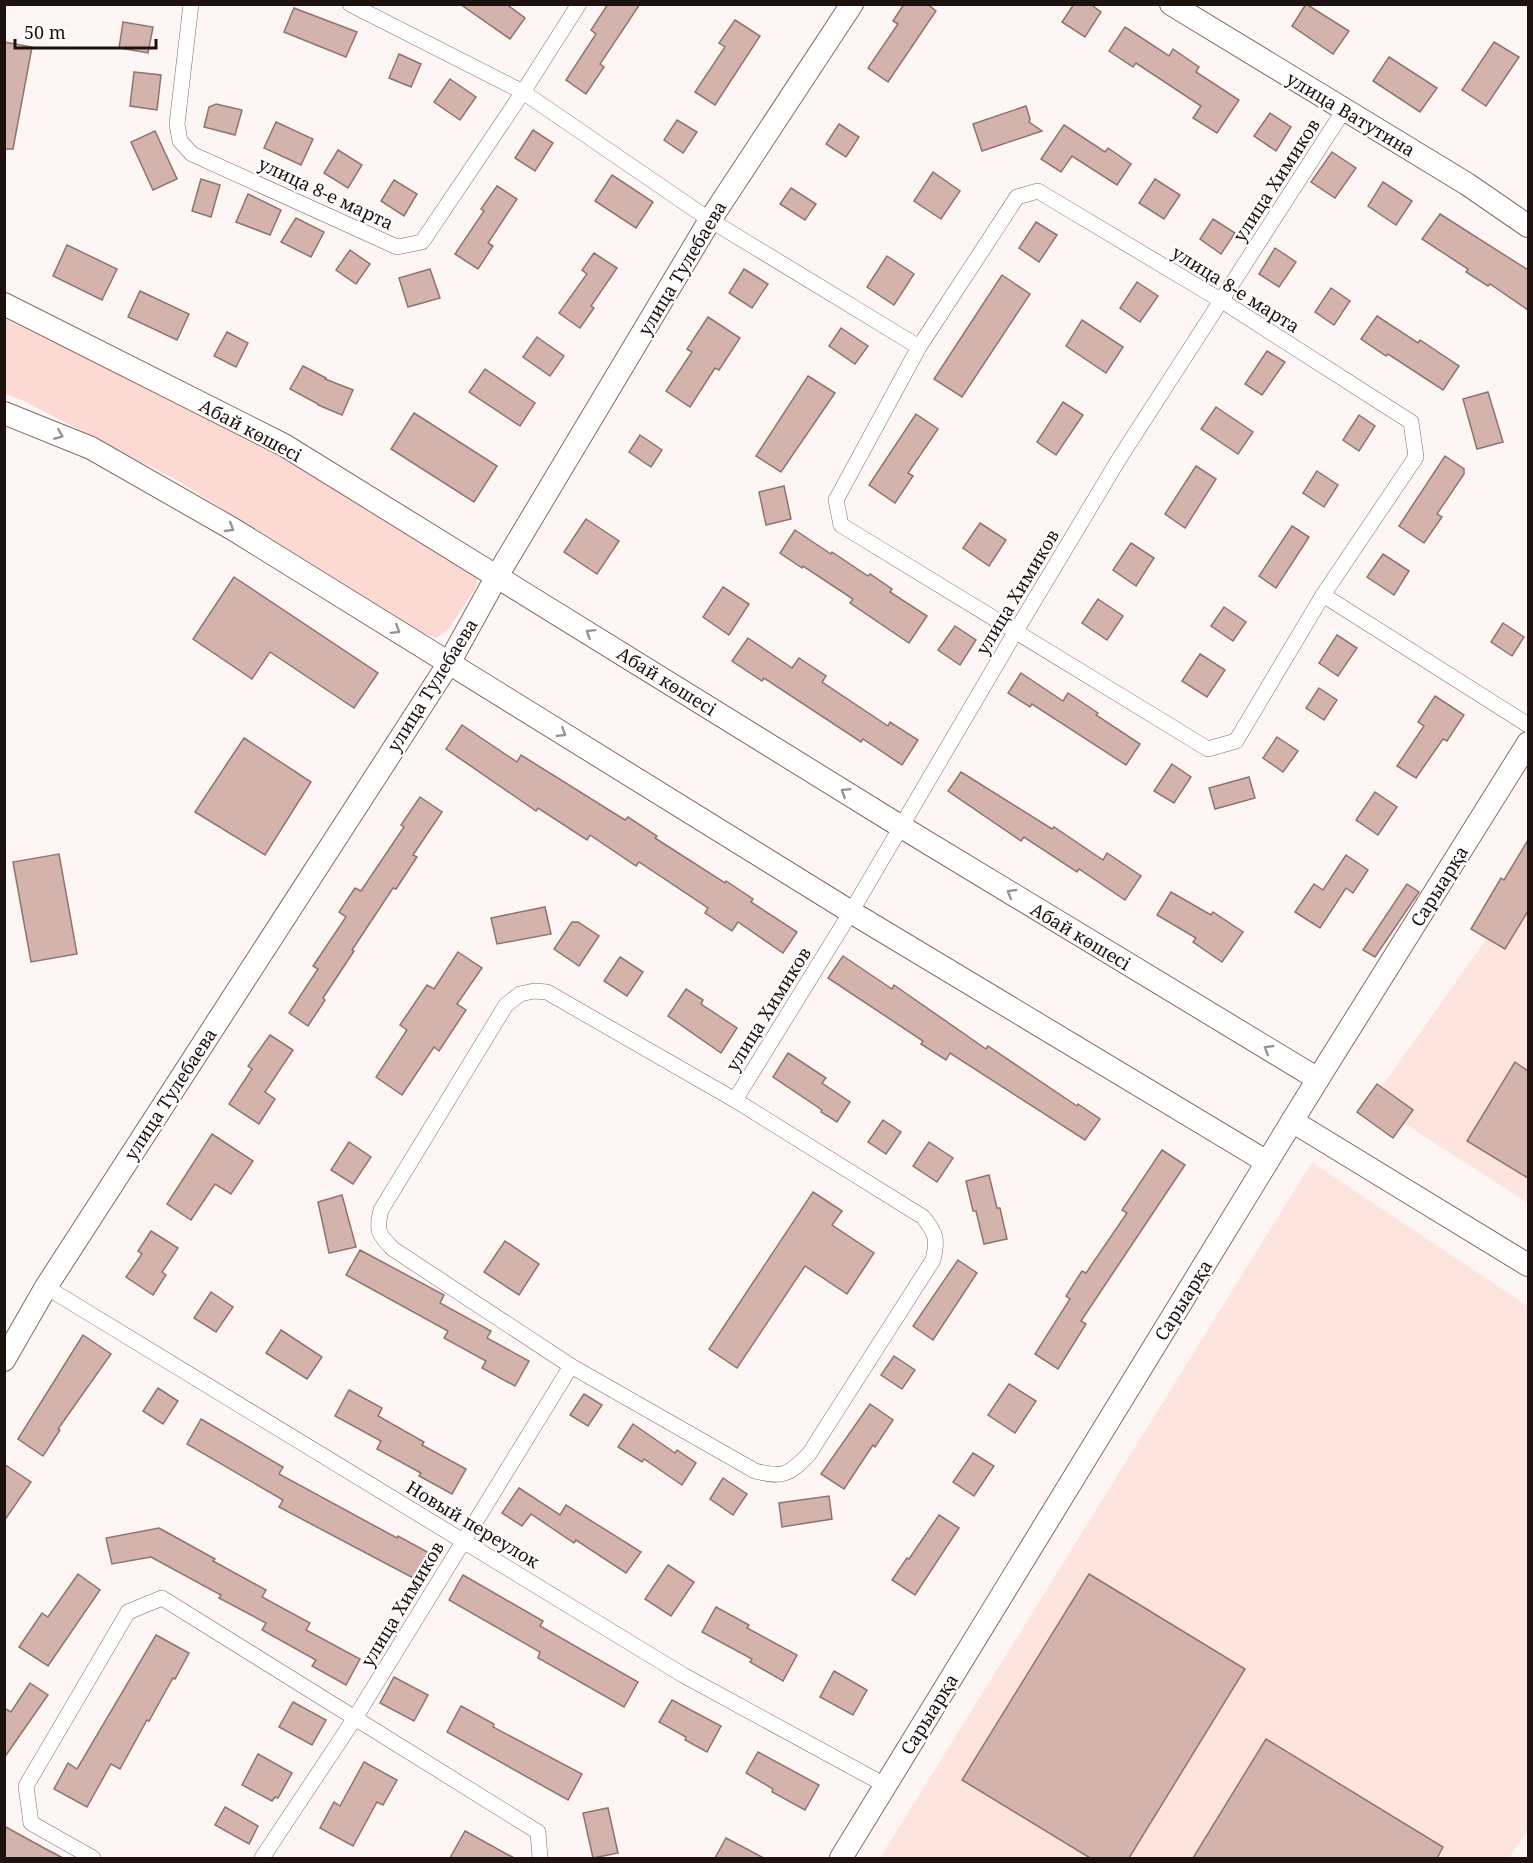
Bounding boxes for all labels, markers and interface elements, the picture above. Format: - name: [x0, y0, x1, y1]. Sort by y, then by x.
- scale bar: [15, 12, 156, 50]
- text: 50 m: [24, 20, 66, 44]
- street label: улица Ватутина: [1282, 66, 1420, 162]
- street label: улица Химиков: [1227, 114, 1325, 246]
- street label: улица 8-е марта: [255, 151, 397, 235]
- street label: улица Тулебаева: [632, 196, 732, 340]
- street label: улица 8-е марта: [1167, 240, 1305, 338]
- street label: Абай көшесі: [196, 393, 306, 467]
- one-way arrow: [52, 428, 63, 440]
- one-way arrow: [224, 520, 234, 532]
- street label: улица Химиков: [970, 525, 1064, 659]
- street label: улица Тулебаева: [381, 614, 483, 756]
- one-way arrow: [390, 623, 400, 635]
- one-way arrow: [586, 629, 596, 641]
- street label: Абай көшесі: [613, 641, 721, 721]
- one-way arrow: [556, 725, 566, 737]
- one-way arrow: [840, 788, 851, 799]
- street label: Сарыарқа: [1405, 841, 1473, 931]
- one-way arrow: [1007, 889, 1017, 901]
- street label: Абай көшесі: [1026, 897, 1136, 975]
- street label: улица Химиков: [720, 942, 816, 1076]
- street label: улица Тулебаева: [118, 1023, 222, 1165]
- one-way arrow: [1264, 1044, 1274, 1056]
- street label: Сарыарқа: [1149, 1255, 1217, 1345]
- street label: Новый переулок: [402, 1475, 544, 1573]
- street label: улица Химиков: [355, 1537, 449, 1671]
- street label: Сарыарқа: [895, 1669, 963, 1759]

